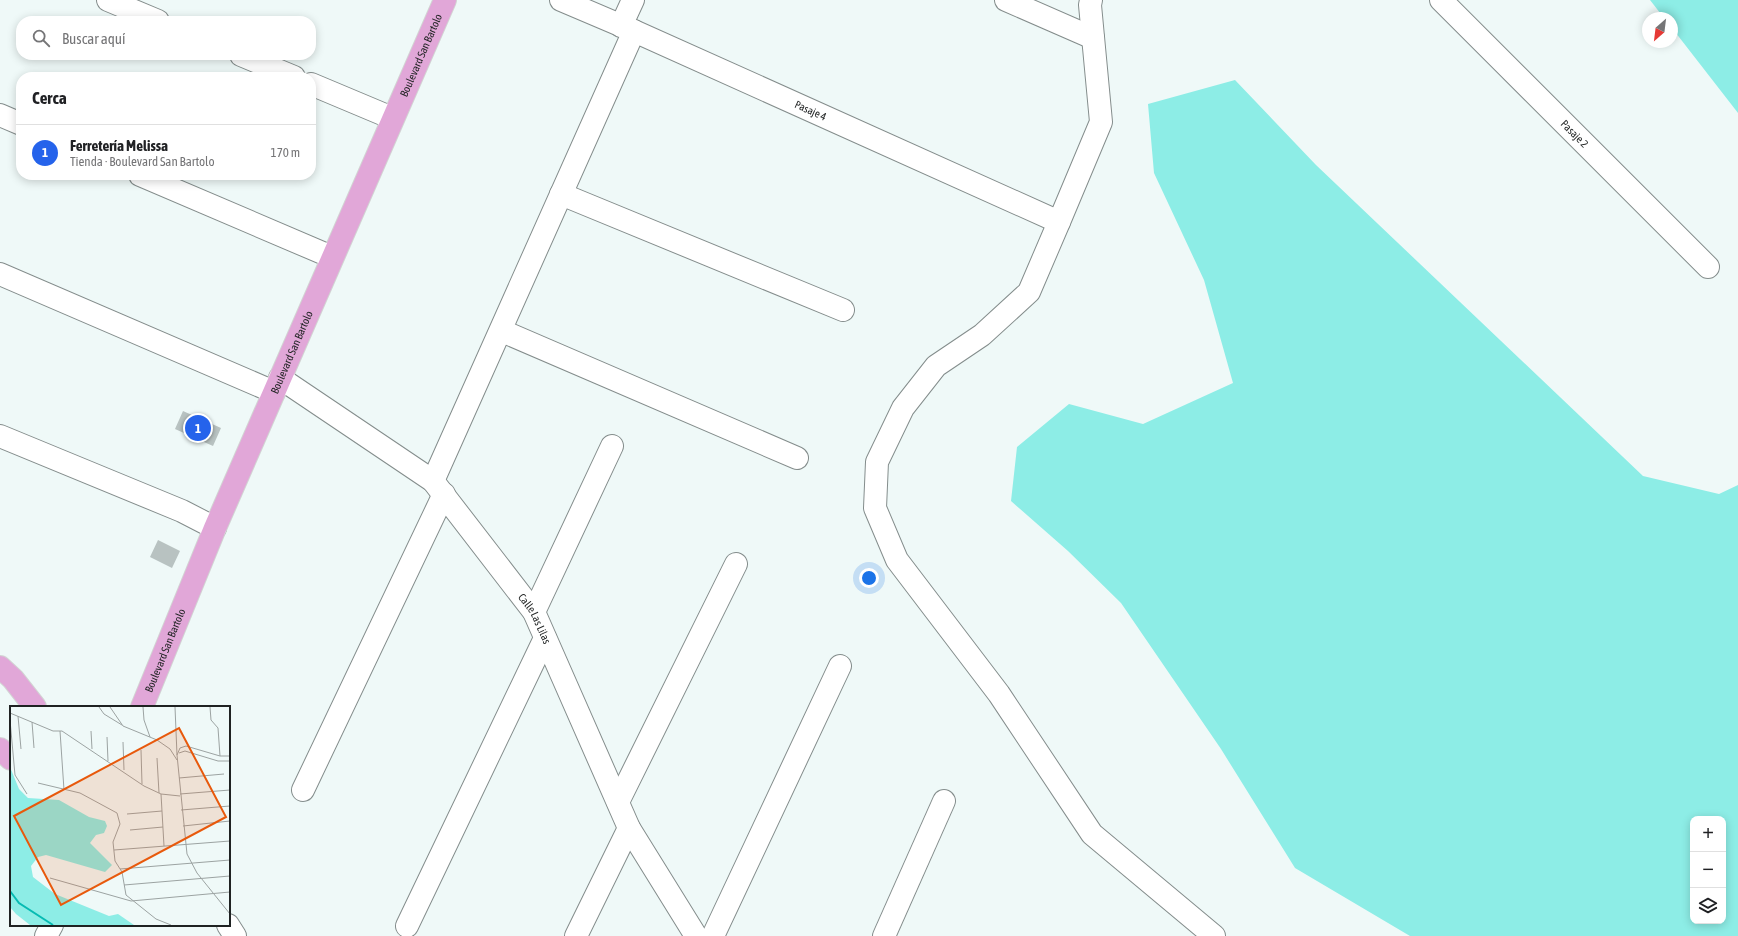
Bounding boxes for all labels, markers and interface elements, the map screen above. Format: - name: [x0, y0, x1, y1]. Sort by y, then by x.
- street label: Boulevard San Bartolo: [398, 12, 444, 99]
- north arrow: [1642, 12, 1678, 48]
- search box: [16, 16, 316, 60]
- icon: search: [30, 27, 52, 49]
- text: Buscar aquí: [62, 30, 125, 47]
- text: Cerca: [32, 88, 67, 108]
- street label: Pasaje 4: [793, 98, 828, 123]
- street label: Pasaje 2: [1559, 118, 1591, 150]
- text: Ferretería Melissa: [70, 137, 168, 154]
- text: 1: [42, 145, 48, 160]
- text: 170 m: [271, 145, 300, 160]
- text: Tienda · Boulevard San Bartolo: [70, 154, 215, 169]
- street label: Boulevard San Bartolo: [268, 309, 315, 396]
- pin: 1: [185, 413, 211, 443]
- your location: [859, 568, 879, 588]
- street label: Calle Las Lilas: [516, 591, 553, 646]
- street label: Boulevard San Bartolo: [143, 607, 187, 694]
- inset map: [10, 706, 230, 926]
- map controls: [1690, 816, 1726, 924]
- button: +: [1690, 816, 1726, 852]
- button: −: [1690, 852, 1726, 888]
- button: layers: [1690, 888, 1726, 924]

